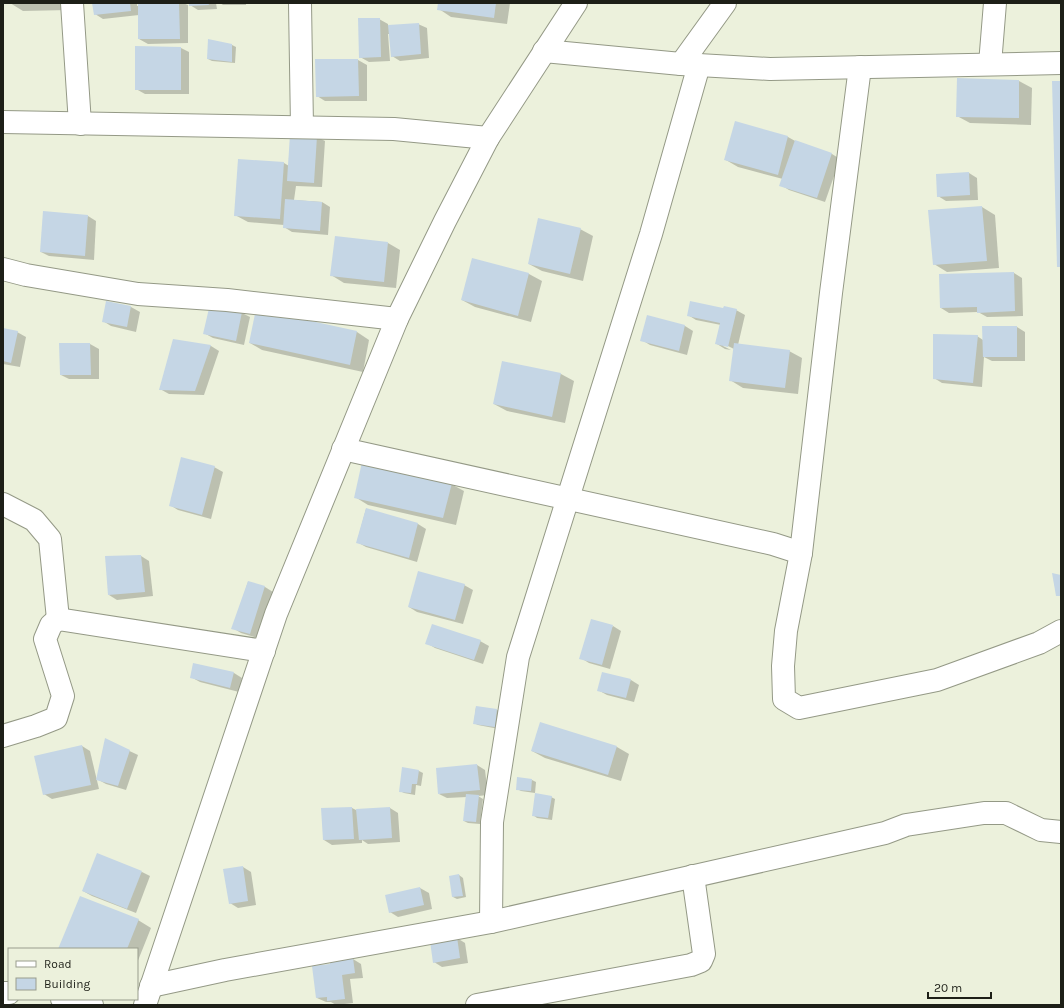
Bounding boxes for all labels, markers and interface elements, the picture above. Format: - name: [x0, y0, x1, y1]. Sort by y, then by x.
- legend: [8, 948, 138, 1000]
- text: Road: [44, 957, 72, 971]
- scale bar: [928, 974, 991, 1000]
- text: Building: [44, 977, 91, 991]
- text: 20 m: [934, 981, 962, 995]

